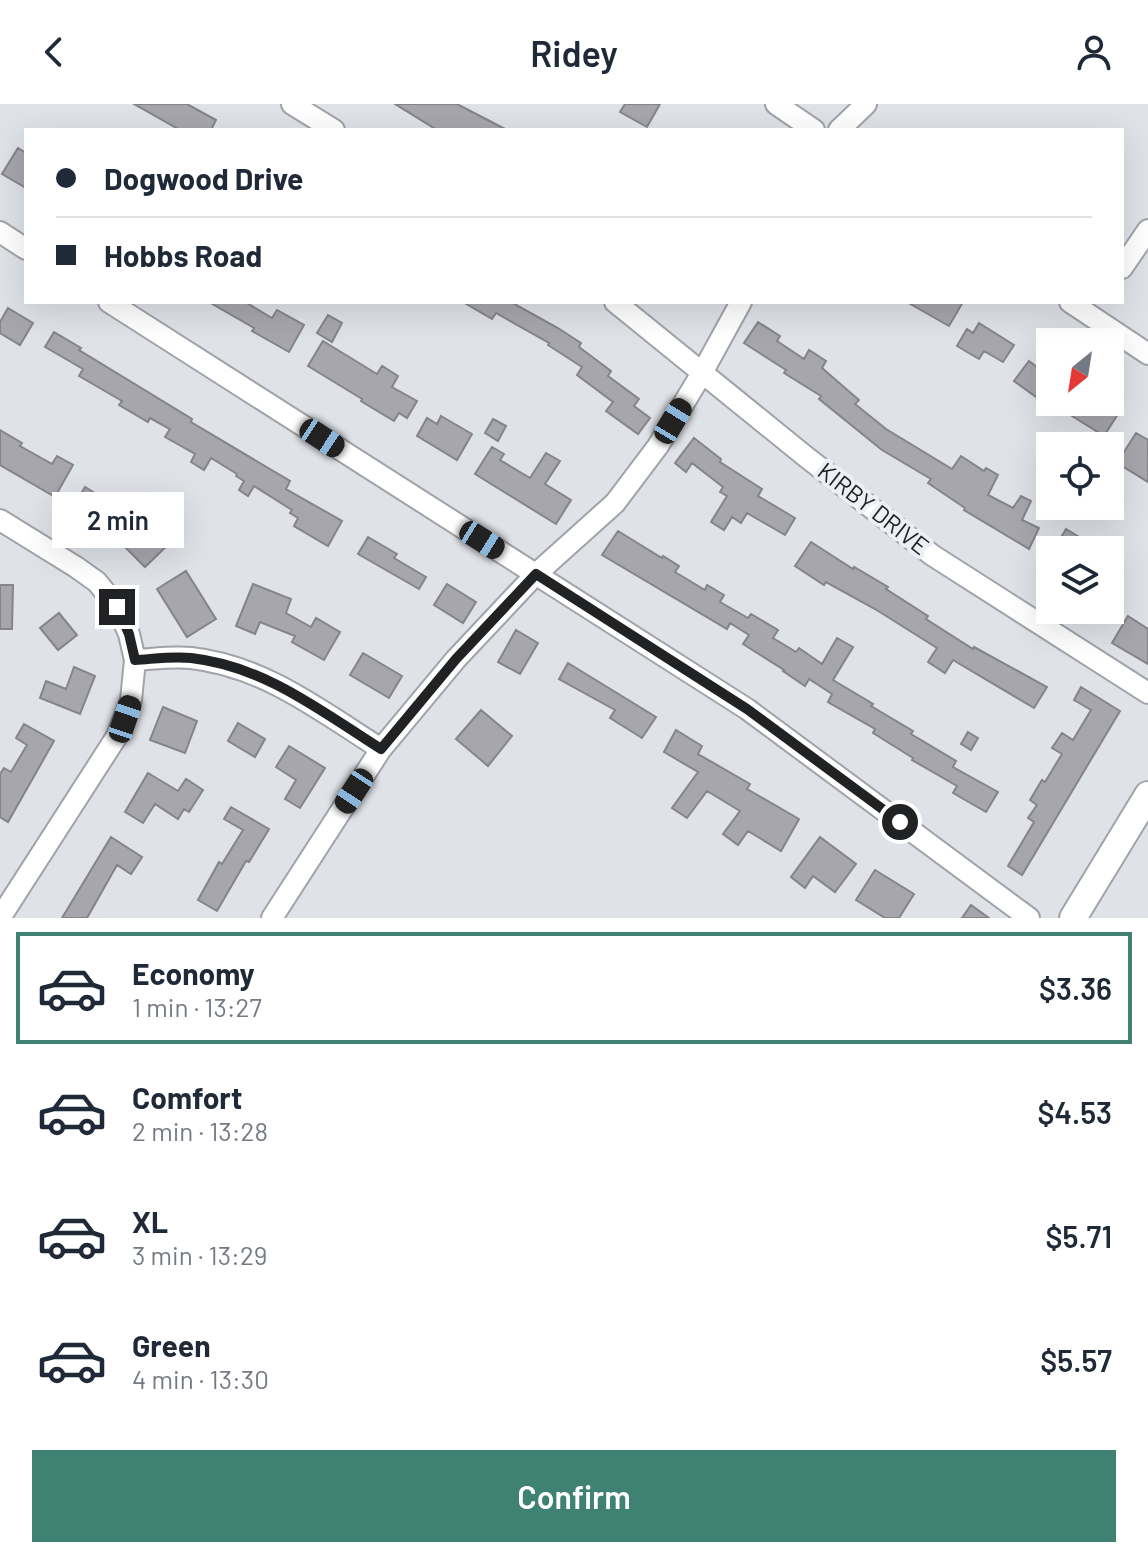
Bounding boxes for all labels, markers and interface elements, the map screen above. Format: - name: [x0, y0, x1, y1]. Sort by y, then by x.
- icon: back: [32, 30, 76, 74]
- icon: person: [1072, 30, 1116, 74]
- text: Ridey: [530, 31, 618, 74]
- text: Dogwood Drive: [104, 160, 304, 196]
- text: Hobbs Road: [104, 237, 262, 273]
- north arrow: [1036, 328, 1124, 416]
- map controls: [1036, 328, 1124, 624]
- car: [650, 394, 696, 448]
- car: [295, 415, 349, 461]
- button: locate: [1036, 432, 1124, 520]
- street label: KIRBY DRIVE: [813, 456, 935, 560]
- callout: 2 min: [51, 491, 183, 547]
- text: 2 min: [87, 504, 149, 535]
- car: [455, 517, 509, 563]
- button: layers: [1036, 536, 1124, 624]
- route end: [99, 589, 135, 625]
- car: [106, 692, 144, 746]
- car: [331, 764, 377, 818]
- route start: [882, 804, 918, 840]
- icon: car: [36, 952, 108, 1024]
- text: Economy: [132, 955, 255, 991]
- text: $3.36: [1039, 970, 1112, 1006]
- text: 1 min · 13:27: [132, 991, 262, 1022]
- icon: car: [36, 1076, 108, 1148]
- text: Comfort: [132, 1079, 242, 1115]
- text: $4.53: [1037, 1094, 1112, 1130]
- text: 2 min · 13:28: [132, 1115, 268, 1146]
- icon: car: [36, 1200, 108, 1272]
- text: XL: [132, 1203, 168, 1239]
- text: $5.71: [1045, 1218, 1112, 1254]
- text: 3 min · 13:29: [132, 1239, 267, 1270]
- icon: car: [36, 1324, 108, 1396]
- text: Green: [132, 1327, 211, 1363]
- text: $5.57: [1040, 1342, 1112, 1378]
- text: 4 min · 13:30: [132, 1363, 269, 1394]
- button: Confirm: [32, 1450, 1116, 1542]

